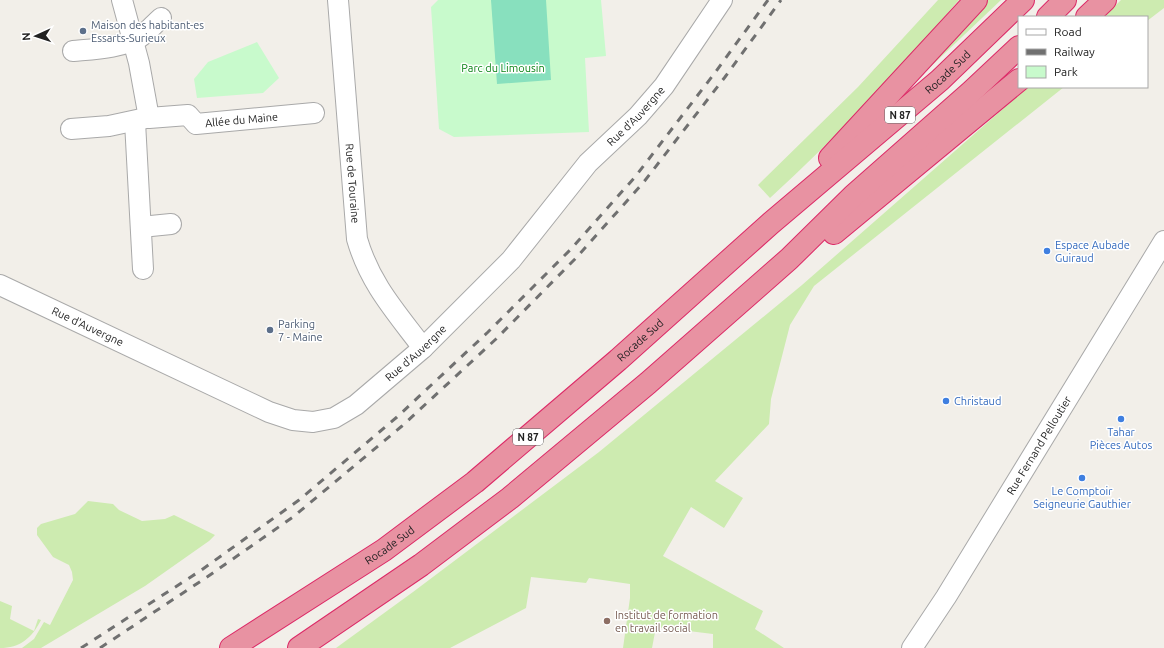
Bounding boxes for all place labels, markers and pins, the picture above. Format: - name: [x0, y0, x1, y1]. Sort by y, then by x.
- place label: Maison des habitant-es Essarts-Surieux: [91, 19, 204, 44]
- marker: Maison des habitant-es Essarts-Surieux: [78, 26, 88, 36]
- place label: Espace Aubade Guiraud: [1055, 239, 1130, 264]
- marker: Espace Aubade Guiraud: [1042, 246, 1052, 256]
- place label: Parking 7 - Maine: [278, 318, 323, 343]
- marker: Parking 7 - Maine: [265, 325, 275, 335]
- place label: Christaud: [954, 395, 1001, 407]
- marker: Christaud: [941, 396, 951, 406]
- marker: Tahar Pièces Autos: [1116, 414, 1126, 424]
- place label: Tahar Pièces Autos: [1090, 426, 1153, 451]
- marker: Le Comptoir Seigneurie Gauthier: [1077, 473, 1087, 483]
- place label: Le Comptoir Seigneurie Gauthier: [1033, 485, 1132, 510]
- place label: Institut de formation en travail social: [615, 609, 718, 634]
- marker: Institut de formation en travail social: [602, 616, 612, 626]

